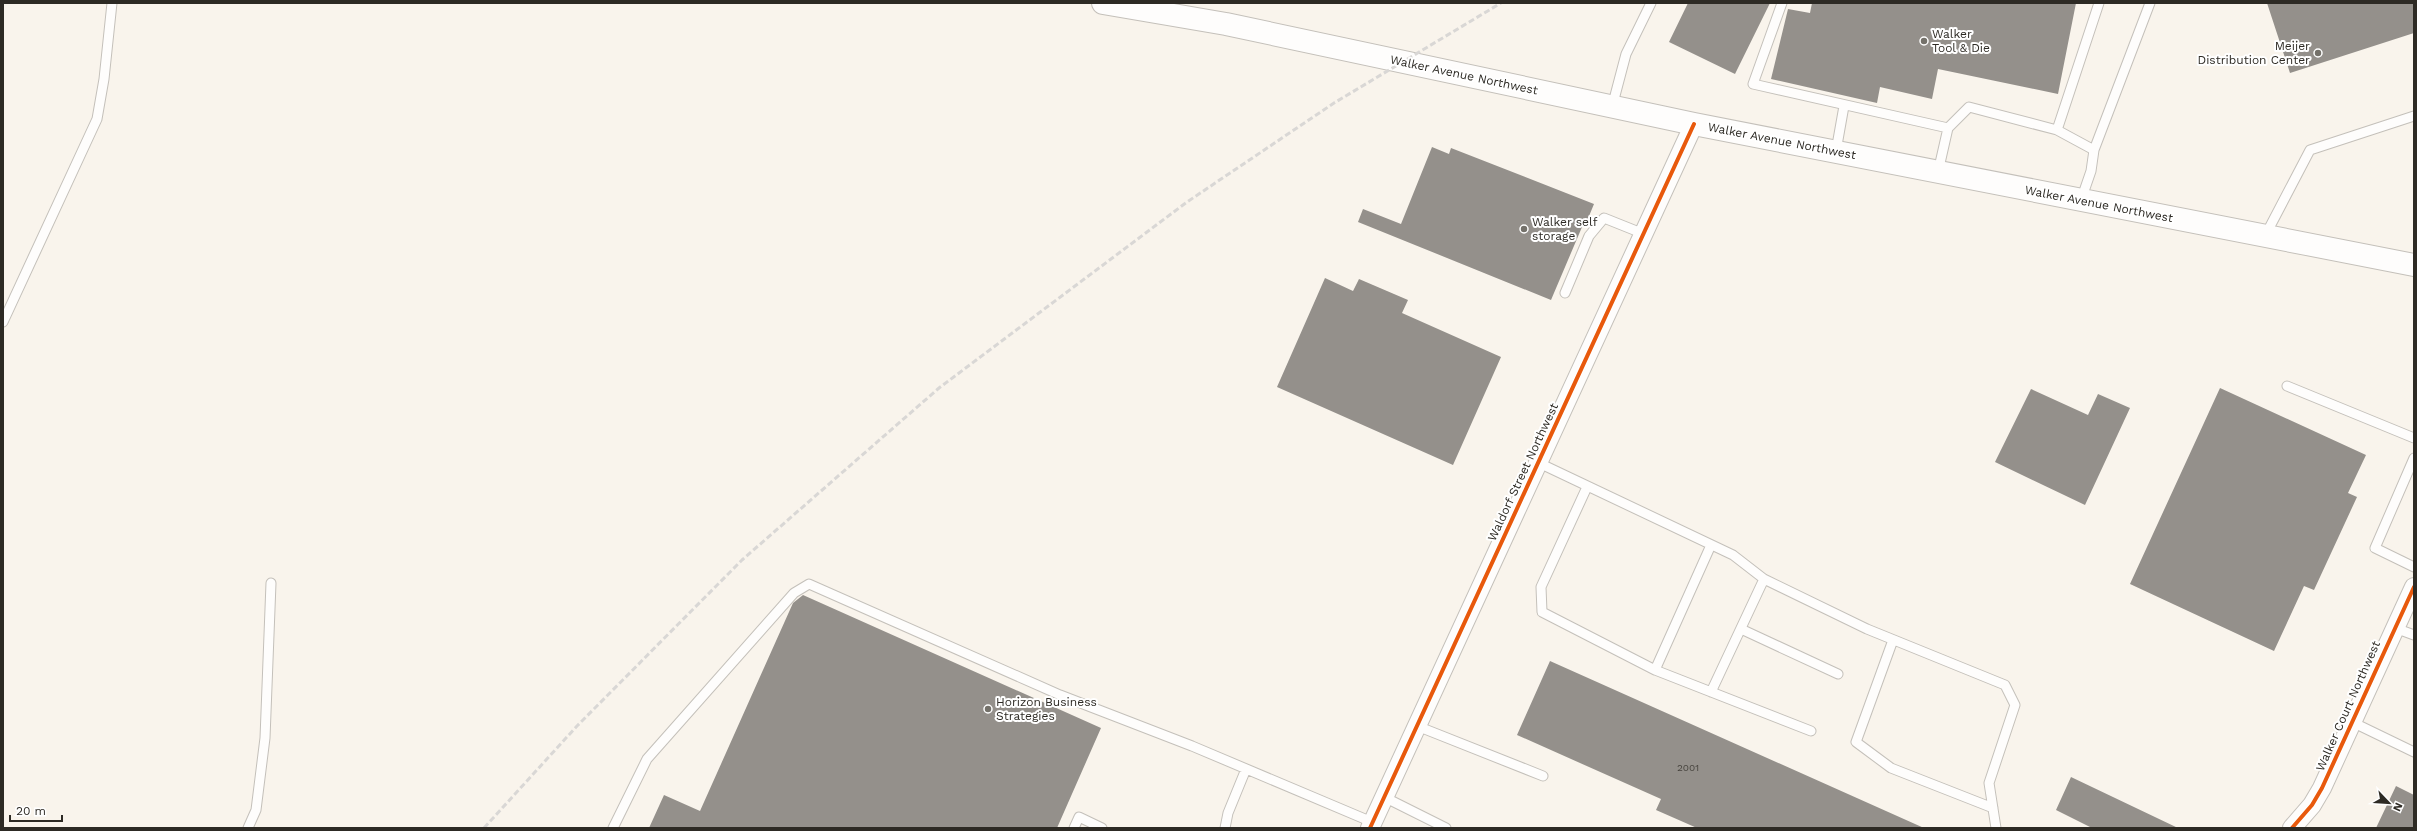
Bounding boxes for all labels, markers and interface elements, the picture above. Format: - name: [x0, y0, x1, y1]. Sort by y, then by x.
- place label: Walker Tool & Die: [1932, 27, 1990, 55]
- marker: Walker Tool & Die: [1919, 36, 1929, 46]
- place label: Meijer Distribution Center: [2198, 39, 2310, 67]
- marker: Meijer Distribution Center: [2313, 48, 2323, 58]
- street label: Walker Avenue Northwest: [1389, 52, 1539, 98]
- street label: Walker Avenue Northwest: [1707, 120, 1857, 162]
- street label: Walker Avenue Northwest: [2024, 183, 2174, 225]
- place label: Walker self storage: [1532, 215, 1598, 243]
- marker: Walker self storage: [1519, 224, 1529, 234]
- street label: Waldorf Street Northwest: [1485, 401, 1561, 543]
- street label: Walker Court Northwest: [2313, 639, 2383, 773]
- place label: Horizon Business Strategies: [996, 695, 1097, 723]
- marker: Horizon Business Strategies: [983, 704, 993, 714]
- house number: 2001: [1677, 762, 1699, 773]
- north arrow: [2369, 783, 2409, 823]
- scale bar: [10, 797, 62, 823]
- text: N: [2390, 801, 2405, 813]
- text: 20 m: [16, 804, 46, 818]

